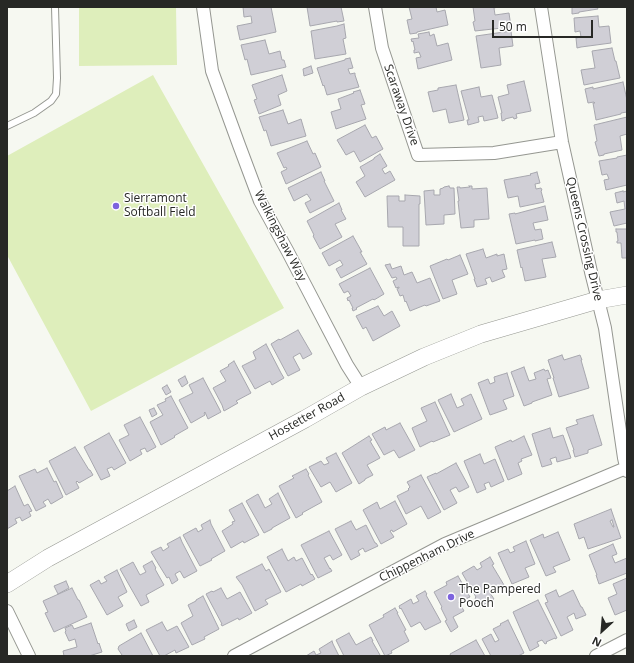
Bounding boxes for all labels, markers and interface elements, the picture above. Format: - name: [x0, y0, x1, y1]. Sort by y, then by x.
- scale bar: [494, 12, 595, 38]
- text: 50 m: [499, 18, 527, 35]
- street label: Scaraway Drive: [380, 62, 422, 148]
- street label: Queens Crossing Drive: [563, 176, 605, 302]
- street label: Walkingshaw Way: [251, 188, 309, 284]
- place label: Sierramont Softball Field: [124, 192, 196, 220]
- marker: Sierramont Softball Field: [111, 201, 121, 211]
- street label: Hostetter Road: [266, 390, 348, 444]
- street label: Chippenham Drive: [377, 527, 477, 585]
- place label: The Pampered Pooch: [459, 583, 541, 611]
- marker: The Pampered Pooch: [446, 592, 456, 602]
- north arrow: [582, 611, 622, 651]
- text: N: [589, 634, 604, 651]

